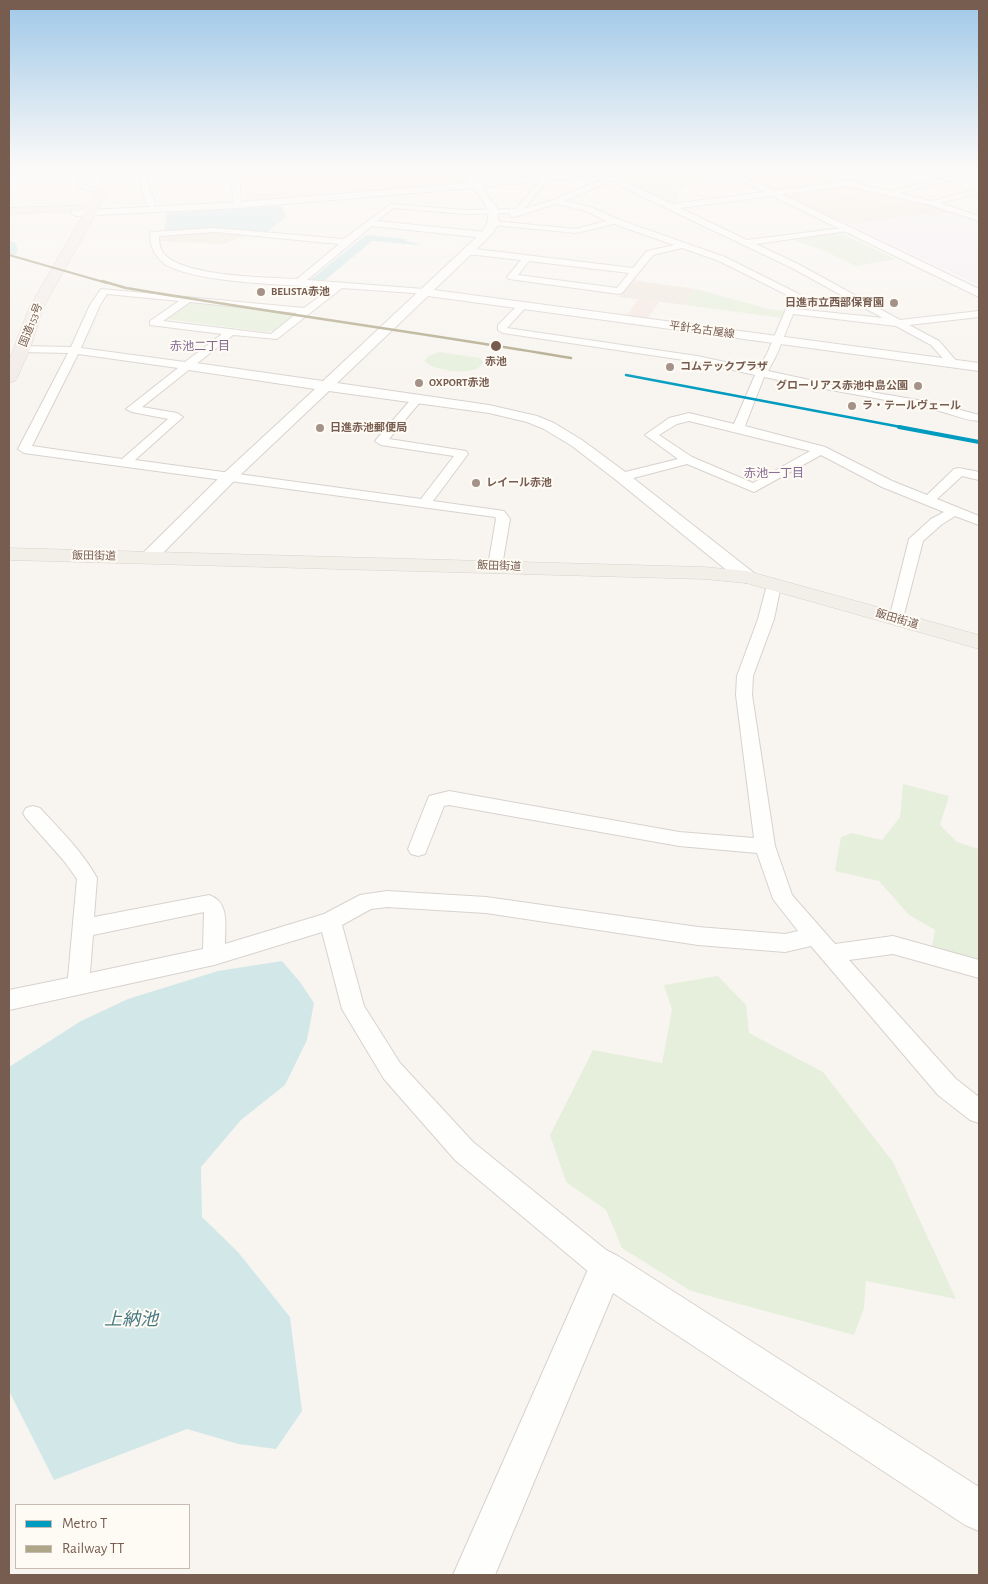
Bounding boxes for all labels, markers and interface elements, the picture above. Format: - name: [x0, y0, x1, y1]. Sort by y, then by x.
- place label: BELISTA赤池: [271, 285, 330, 299]
- marker: BELISTA赤池: [255, 286, 267, 298]
- place label: 日進市立西部保育園: [785, 296, 884, 310]
- marker: 日進市立西部保育園: [888, 297, 900, 309]
- street label: 国道153号: [17, 301, 45, 349]
- street label: 平針名古屋線: [668, 319, 736, 341]
- district label: 赤池二丁目: [170, 339, 230, 353]
- marker: 赤池: [489, 339, 503, 353]
- place label: 赤池: [485, 355, 507, 369]
- place label: コムテックプラザ: [680, 360, 768, 374]
- marker: コムテックプラザ: [664, 361, 676, 373]
- place label: OXPORT赤池: [429, 376, 490, 390]
- marker: OXPORT赤池: [413, 377, 425, 389]
- place label: グローリアス赤池中島公園: [776, 379, 908, 393]
- marker: グローリアス赤池中島公園: [912, 380, 924, 392]
- place label: ラ・テールヴェール: [862, 399, 961, 413]
- marker: ラ・テールヴェール: [846, 400, 858, 412]
- place label: 日進赤池郵便局: [330, 421, 407, 435]
- marker: 日進赤池郵便局: [314, 422, 326, 434]
- district label: 赤池一丁目: [744, 466, 804, 480]
- place label: レイール赤池: [486, 476, 552, 490]
- marker: レイール赤池: [470, 477, 482, 489]
- street label: 飯田街道: [72, 549, 116, 563]
- street label: 飯田街道: [477, 559, 521, 573]
- street label: 飯田街道: [874, 607, 920, 631]
- water label: 上納池: [104, 1309, 158, 1331]
- legend: [15, 1504, 190, 1569]
- text: Metro T: [62, 1516, 107, 1531]
- text: Railway TT: [62, 1541, 124, 1556]

